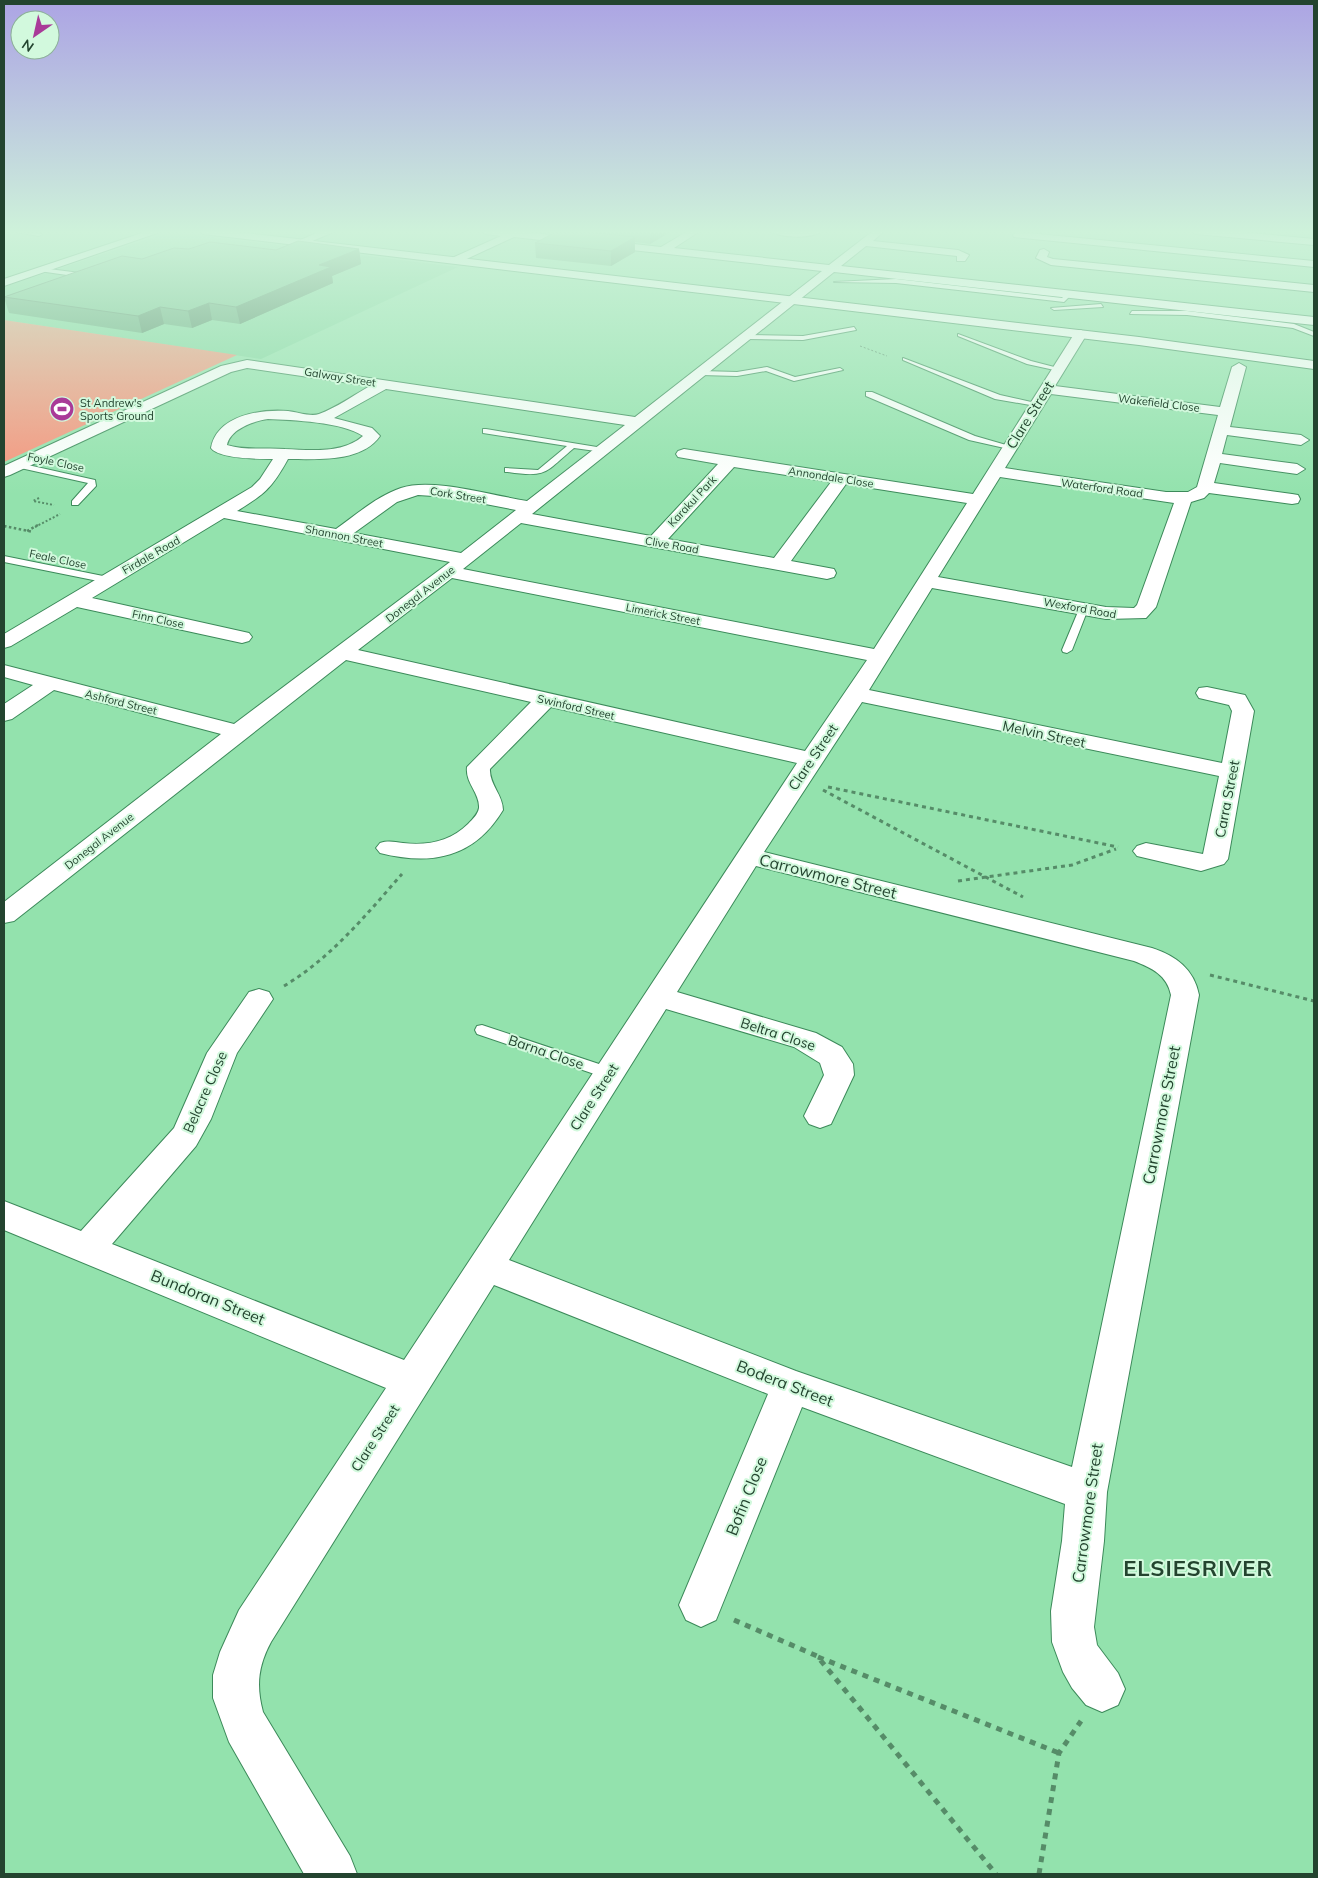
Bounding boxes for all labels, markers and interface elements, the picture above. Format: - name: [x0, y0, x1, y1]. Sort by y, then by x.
- north arrow: [10, 10, 60, 60]
- text: N: [18, 35, 37, 56]
- street label: Galway Street: [303, 364, 377, 390]
- street label: Clare Street: [1002, 378, 1058, 452]
- street label: Wakefield Close: [1117, 391, 1201, 415]
- sports icon: St Andrew's Sports Ground: [49, 396, 75, 422]
- place label: St Andrew's Sports Ground: [80, 396, 154, 423]
- street label: Foyle Close: [26, 449, 86, 475]
- street label: Annondale Close: [787, 463, 875, 491]
- street label: Karakul Park: [665, 472, 719, 529]
- street label: Waterford Road: [1060, 475, 1144, 501]
- street label: Cork Street: [429, 484, 487, 506]
- street label: Shannon Street: [304, 522, 384, 550]
- street label: Firdale Road: [120, 533, 182, 577]
- street label: Clive Road: [644, 533, 700, 557]
- street label: Feale Close: [28, 546, 88, 572]
- street label: Donegal Avenue: [383, 563, 457, 625]
- street label: Wexford Road: [1043, 595, 1117, 621]
- street label: Limerick Street: [625, 600, 701, 628]
- street label: Finn Close: [131, 607, 185, 631]
- street label: Ashford Street: [84, 686, 159, 718]
- street label: Swinford Street: [536, 691, 616, 723]
- street label: Melvin Street: [1001, 716, 1087, 752]
- street label: Clare Street: [784, 720, 842, 794]
- street label: Carra Street: [1211, 759, 1243, 839]
- street label: Donegal Avenue: [62, 810, 136, 872]
- street label: Carrowmore Street: [757, 849, 899, 903]
- street label: Beltra Close: [738, 1013, 818, 1055]
- street label: Barna Close: [506, 1031, 586, 1073]
- street label: Carrowmore Street: [1138, 1044, 1184, 1186]
- street label: Belacre Close: [179, 1048, 231, 1136]
- street label: Clare Street: [566, 1060, 622, 1134]
- street label: Bundoran Street: [148, 1265, 268, 1329]
- street label: Bodera Street: [734, 1355, 837, 1411]
- street label: Clare Street: [347, 1401, 403, 1475]
- street label: Carrowmore Street: [1067, 1442, 1107, 1584]
- street label: Bofin Close: [721, 1454, 771, 1538]
- district label: ELSIESRIVER: [1123, 1554, 1273, 1582]

